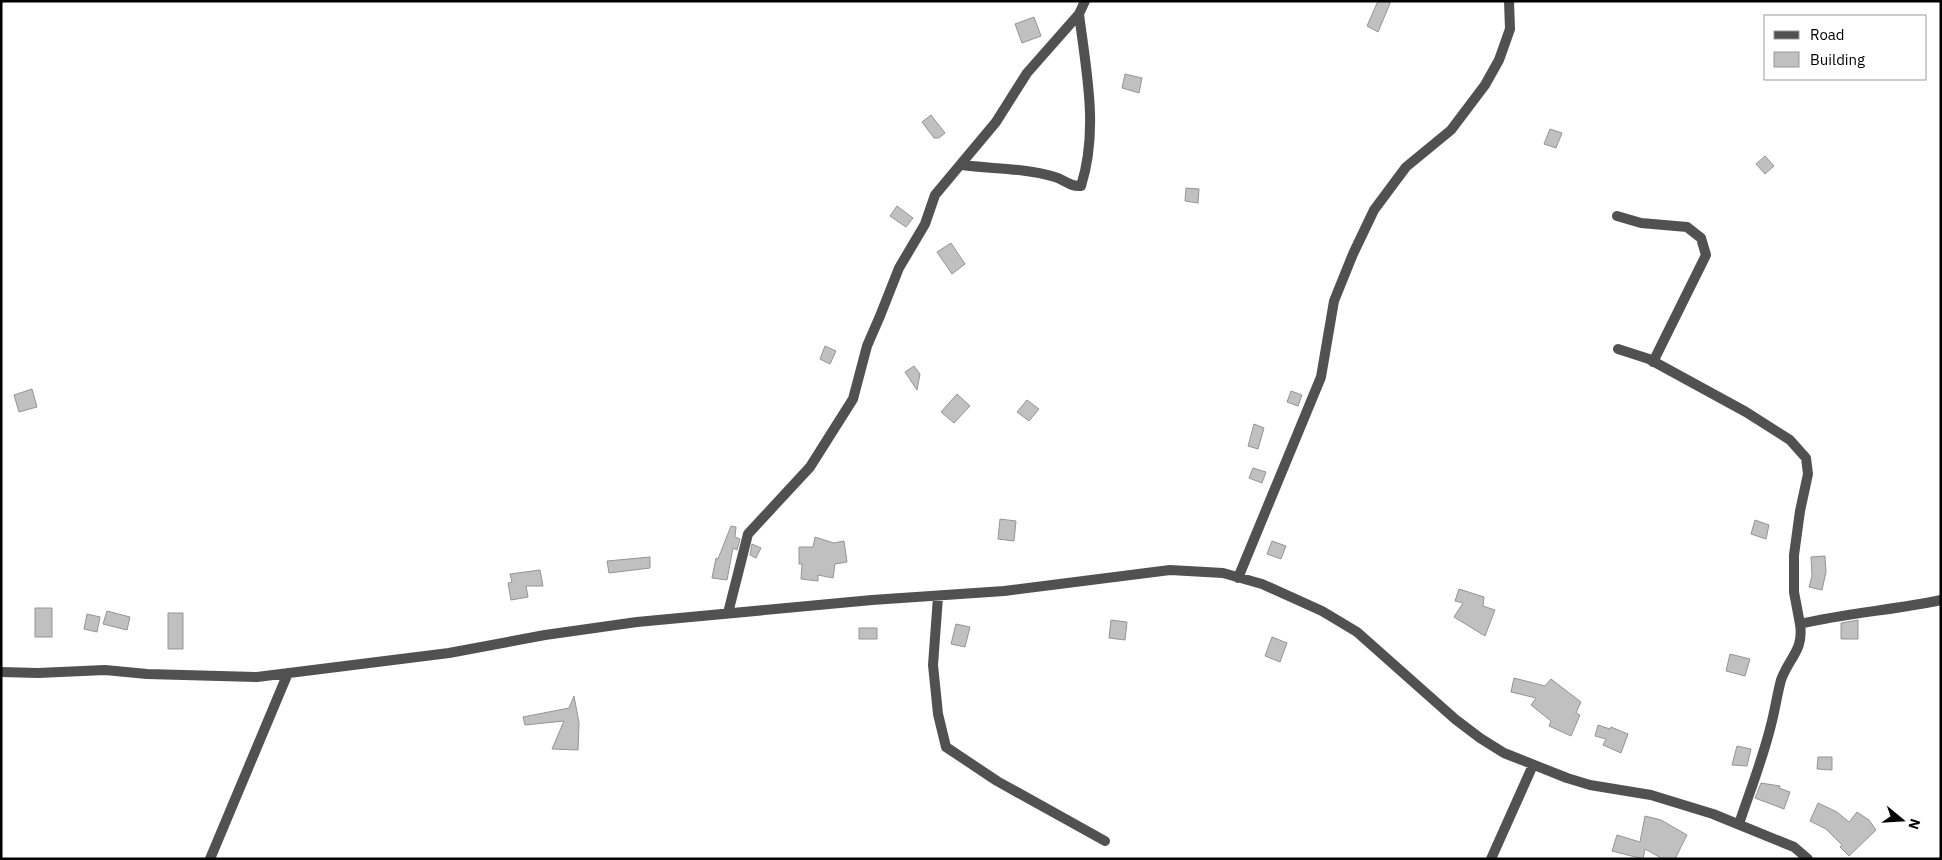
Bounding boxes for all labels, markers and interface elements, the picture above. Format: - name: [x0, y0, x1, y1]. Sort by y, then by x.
- legend: [1764, 15, 1927, 80]
- text: Road: [1810, 25, 1845, 44]
- text: Building: [1810, 50, 1865, 69]
- north arrow: [1877, 795, 1927, 845]
- text: N: [1904, 816, 1924, 832]

